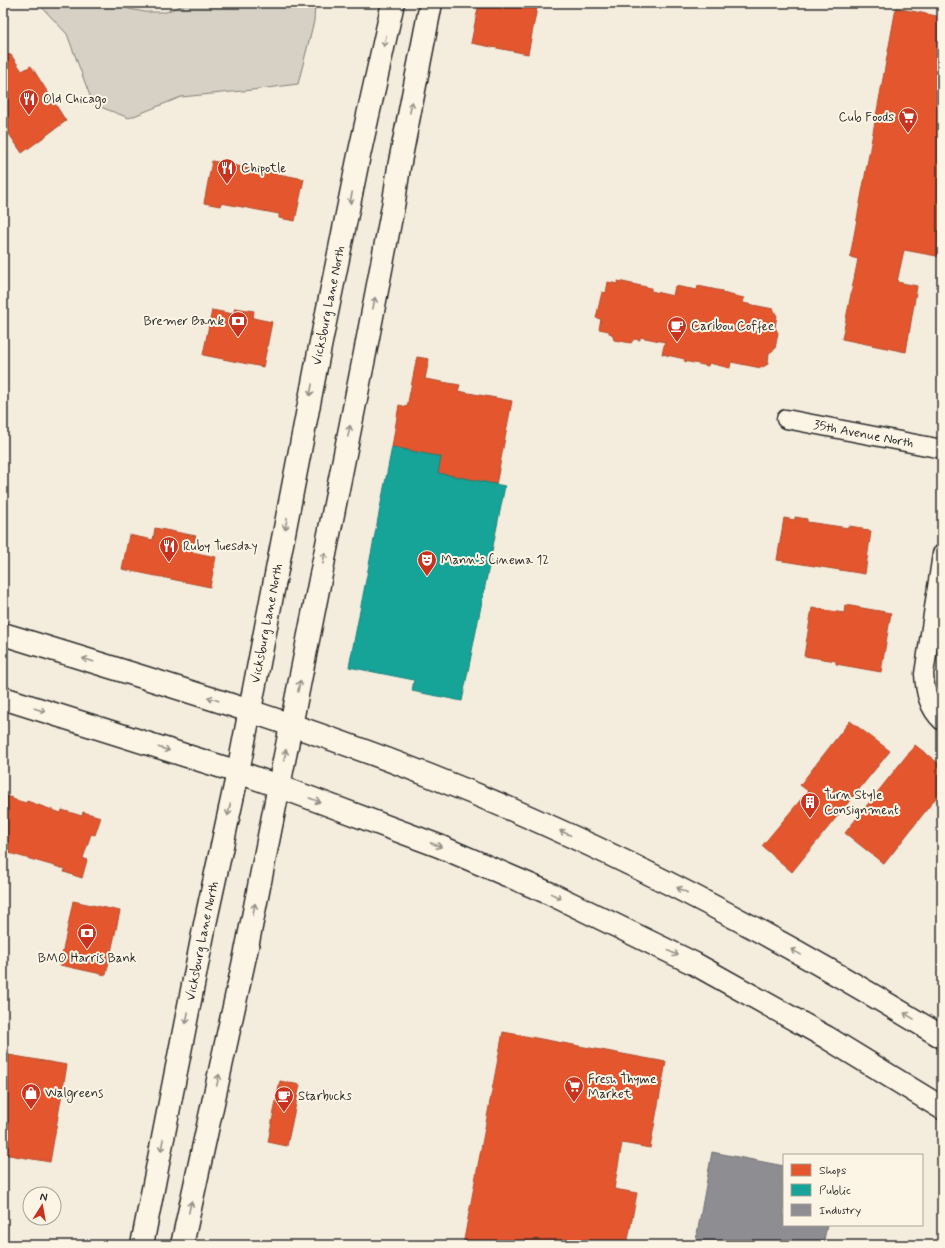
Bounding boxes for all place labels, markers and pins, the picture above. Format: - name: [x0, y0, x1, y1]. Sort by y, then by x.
- restaurant icon: Old Chicago: [18, 88, 40, 116]
- place label: Old Chicago: [43, 91, 106, 109]
- supermarket icon: Cub Foods: [897, 106, 919, 134]
- place label: Cub Foods: [839, 109, 894, 126]
- restaurant icon: Chipotle: [216, 157, 238, 185]
- place label: Chipotle: [241, 160, 286, 177]
- bank icon: Bremer Bank: [227, 310, 249, 338]
- place label: Bremer Bank: [143, 313, 224, 330]
- cafe icon: Caribou Coffee: [666, 315, 688, 343]
- place label: Caribou Coffee: [691, 318, 774, 335]
- restaurant icon: Ruby Tuesday: [158, 535, 180, 563]
- place label: Ruby Tuesday: [183, 538, 258, 555]
- theatre icon: Mann's Cinema 12: [416, 549, 438, 577]
- place label: Mann's Cinema 12: [441, 552, 549, 569]
- place label: Turn Style Consignment: [824, 787, 899, 819]
- building icon: Turn Style Consignment: [799, 791, 821, 819]
- bank icon: BMO Harris Bank: [76, 922, 98, 950]
- place label: BMO Harris Bank: [38, 950, 137, 967]
- place label: Fresh Thyme Market: [588, 1071, 656, 1103]
- supermarket icon: Fresh Thyme Market: [563, 1075, 585, 1103]
- shop icon: Walgreens: [20, 1082, 42, 1110]
- place label: Walgreens: [45, 1085, 103, 1103]
- cafe icon: Starbucks: [273, 1085, 295, 1113]
- place label: Starbucks: [298, 1088, 352, 1105]

